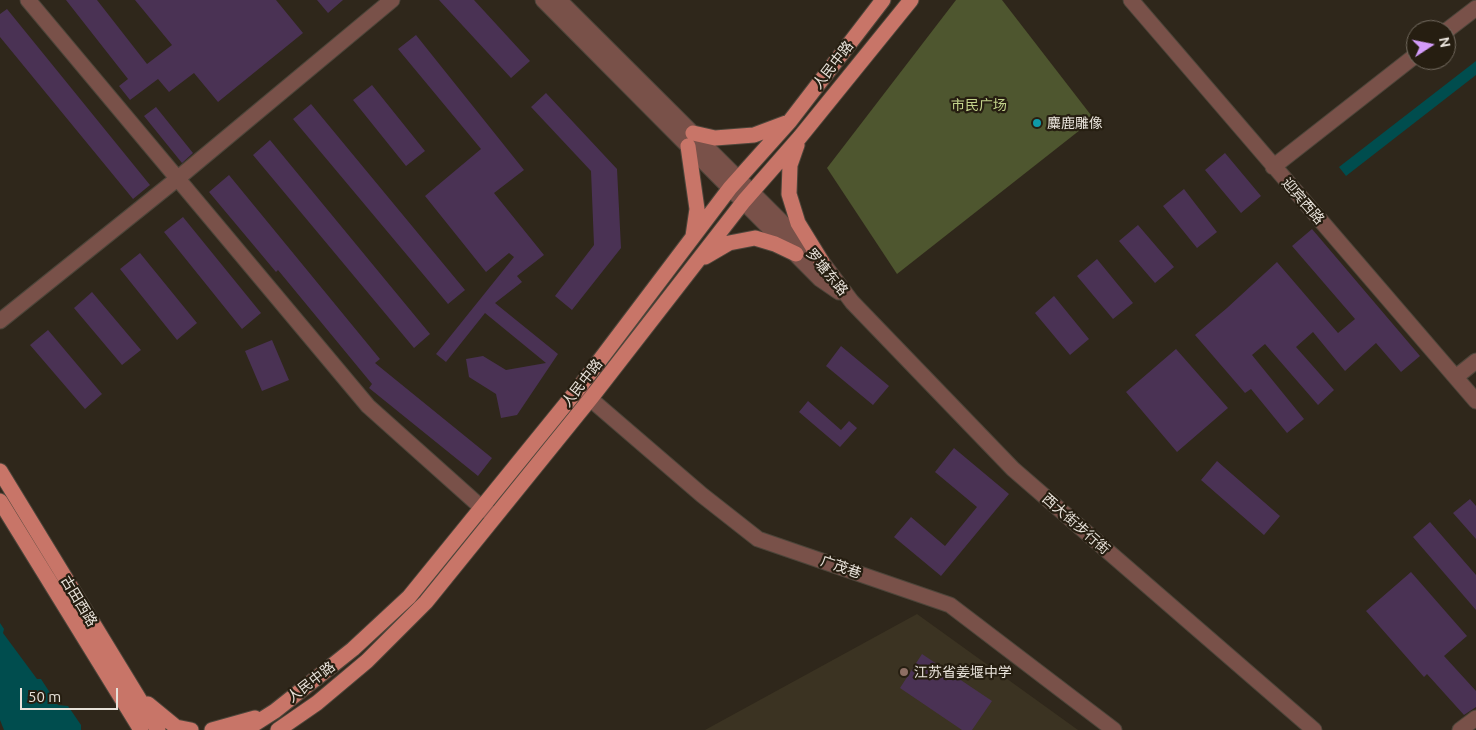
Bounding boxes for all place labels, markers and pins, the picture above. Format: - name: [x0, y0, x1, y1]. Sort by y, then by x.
- place label: 麋鹿雕像: [1047, 115, 1103, 131]
- marker: 麋鹿雕像: [1031, 117, 1043, 129]
- place label: 江苏省姜堰中学: [914, 664, 1012, 680]
- marker: 江苏省姜堰中学: [898, 666, 910, 678]

